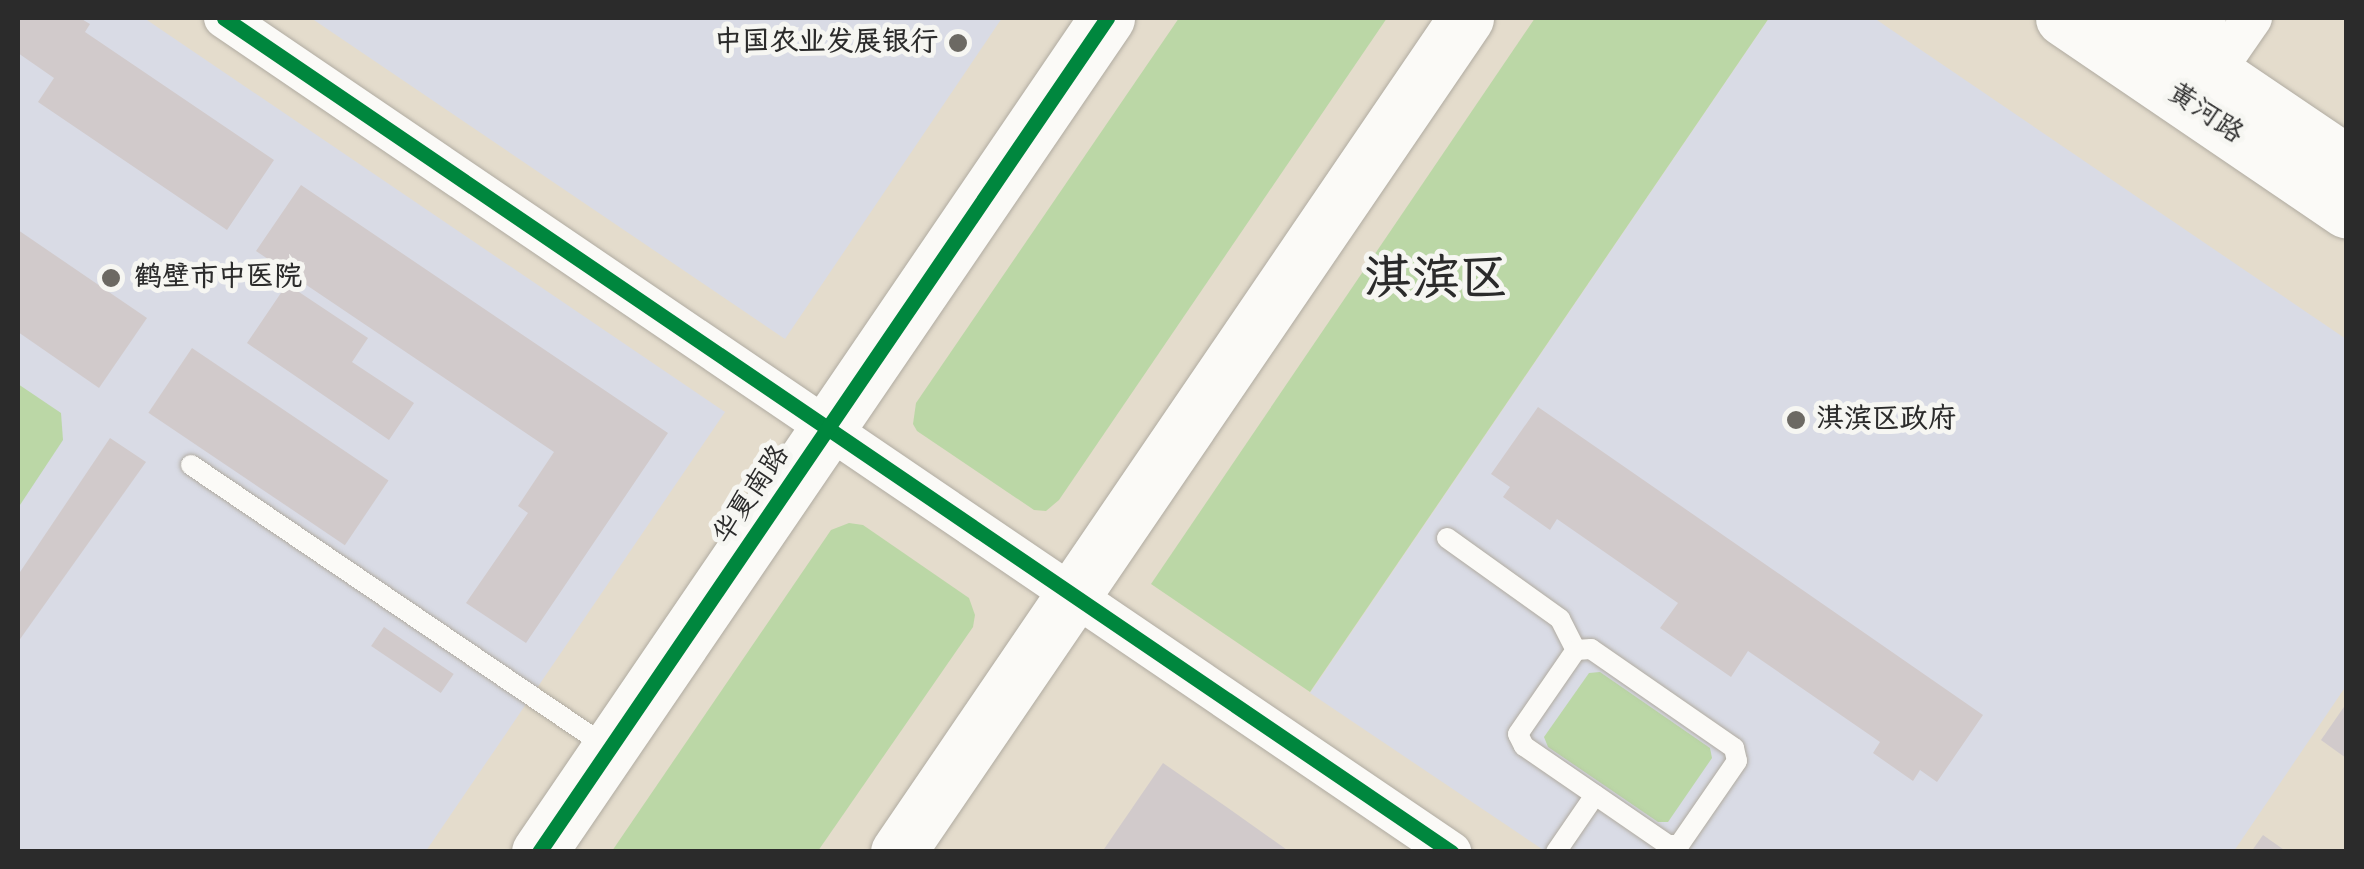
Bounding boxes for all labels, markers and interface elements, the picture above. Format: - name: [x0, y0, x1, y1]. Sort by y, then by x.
- place label: 中国农业发展银行: [714, 26, 938, 60]
- marker: 中国农业发展银行: [947, 32, 969, 54]
- street label: 黄河路: [2161, 77, 2249, 151]
- district label: 淇滨区: [1364, 252, 1508, 310]
- place label: 鹤壁市中医院: [134, 261, 302, 295]
- marker: 鹤壁市中医院: [98, 265, 124, 291]
- place label: 淇滨区政府: [1816, 403, 1956, 437]
- marker: 淇滨区政府: [1785, 409, 1807, 431]
- street label: 华夏南路: [707, 439, 797, 551]

